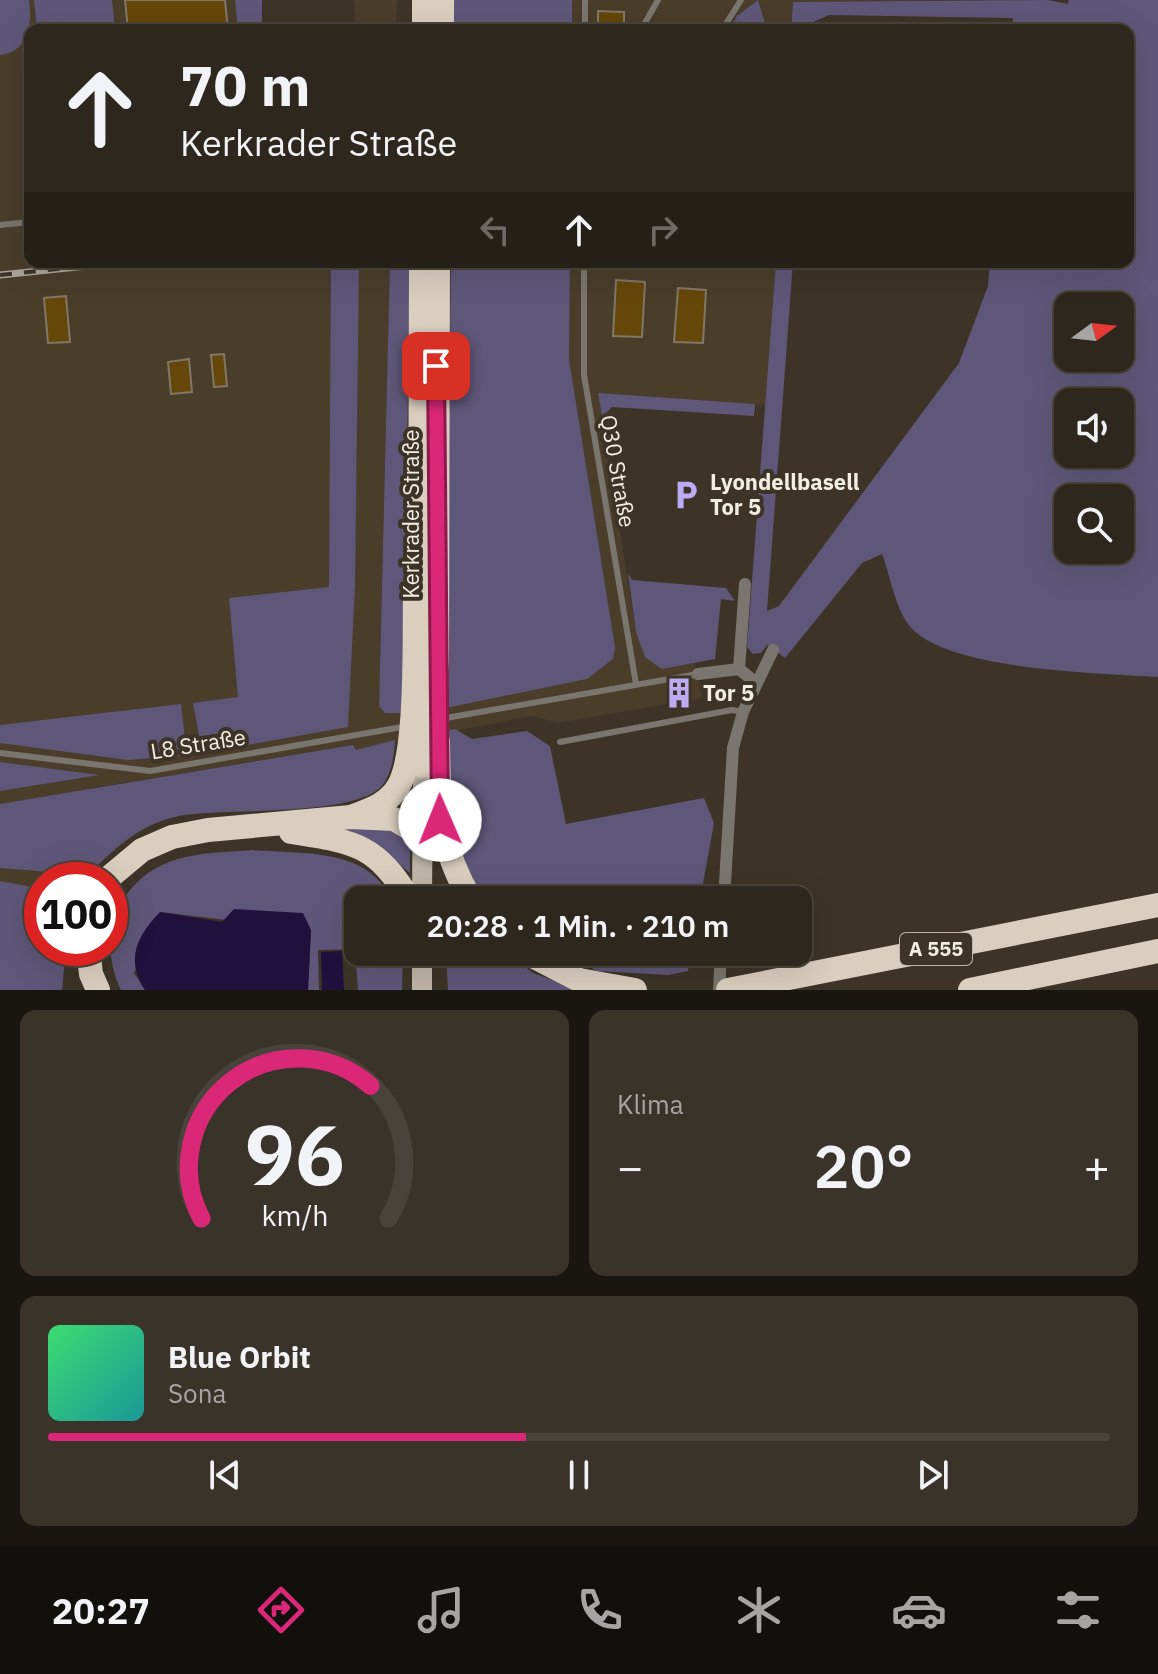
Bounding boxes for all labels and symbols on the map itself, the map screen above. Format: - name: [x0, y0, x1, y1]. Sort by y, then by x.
- north arrow: [1054, 292, 1134, 372]
- pin: [402, 332, 470, 400]
- street label: Q30 Straße: [594, 412, 643, 529]
- street label: Kerkrader Straße: [396, 429, 425, 599]
- place label: Lyondellbasell Tor 5: [710, 467, 860, 521]
- parking icon: Lyondellbasell Tor 5: [669, 478, 703, 512]
- building icon: Tor 5: [662, 676, 696, 710]
- place label: Tor 5: [703, 678, 754, 707]
- street label: L8 Straße: [148, 722, 248, 765]
- position arrow: [398, 778, 482, 862]
- speed limit sign: 100: [24, 862, 128, 966]
- road number: A 555: [900, 933, 972, 965]

